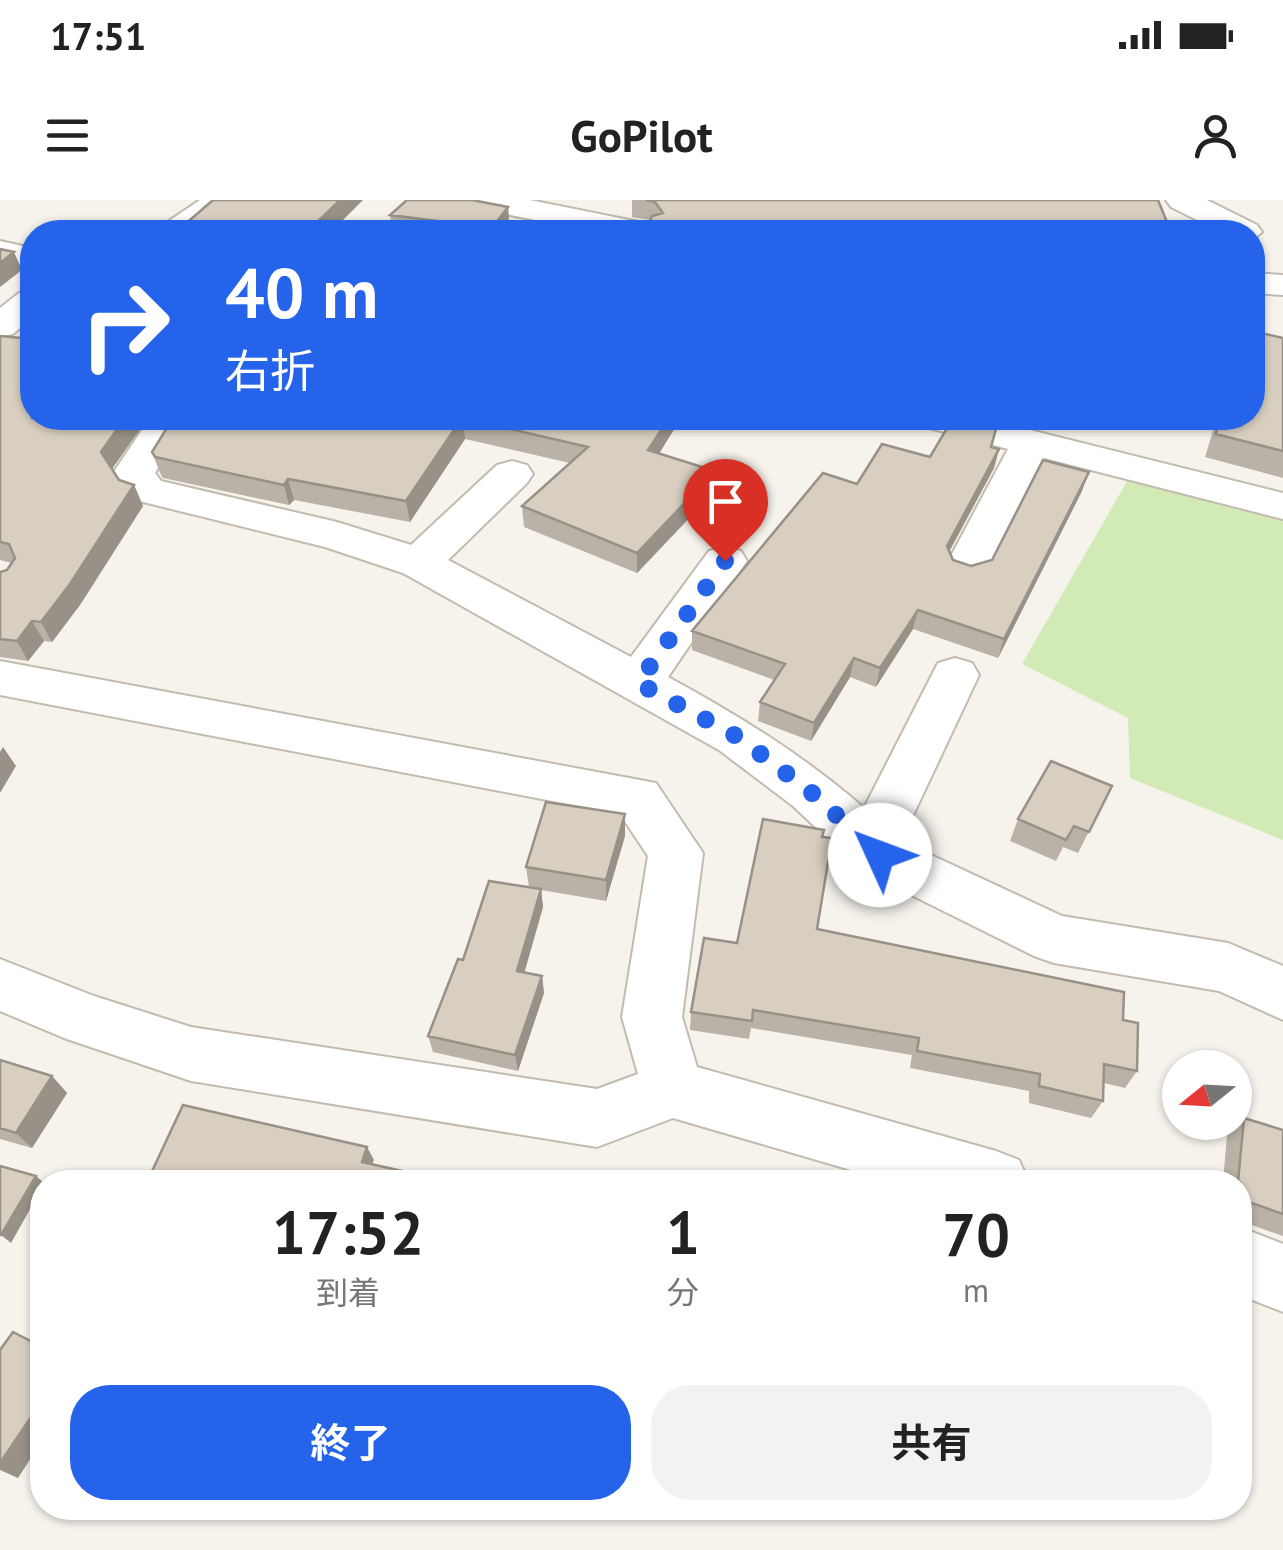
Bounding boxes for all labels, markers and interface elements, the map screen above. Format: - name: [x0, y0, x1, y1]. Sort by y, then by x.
- text: 17:51: [50, 11, 146, 60]
- text: GoPilot: [570, 106, 713, 164]
- icon: menu: [40, 108, 95, 163]
- icon: person: [1188, 108, 1243, 163]
- text: 40 m: [225, 247, 378, 337]
- icon: right: [60, 260, 190, 390]
- text: 右折: [225, 341, 315, 399]
- pin: [683, 459, 768, 562]
- icon: arrive: [698, 474, 753, 529]
- position arrow: [828, 803, 932, 907]
- north arrow: [1162, 1050, 1252, 1140]
- map controls: [1162, 1050, 1252, 1140]
- text: 17:52: [272, 1193, 424, 1271]
- text: 1: [666, 1193, 700, 1271]
- text: 70: [942, 1195, 1010, 1273]
- text: m: [963, 1269, 989, 1311]
- text: 到着: [316, 1271, 380, 1313]
- text: 分: [667, 1271, 699, 1313]
- button: 終了: [70, 1385, 631, 1500]
- button: 共有: [651, 1385, 1212, 1500]

